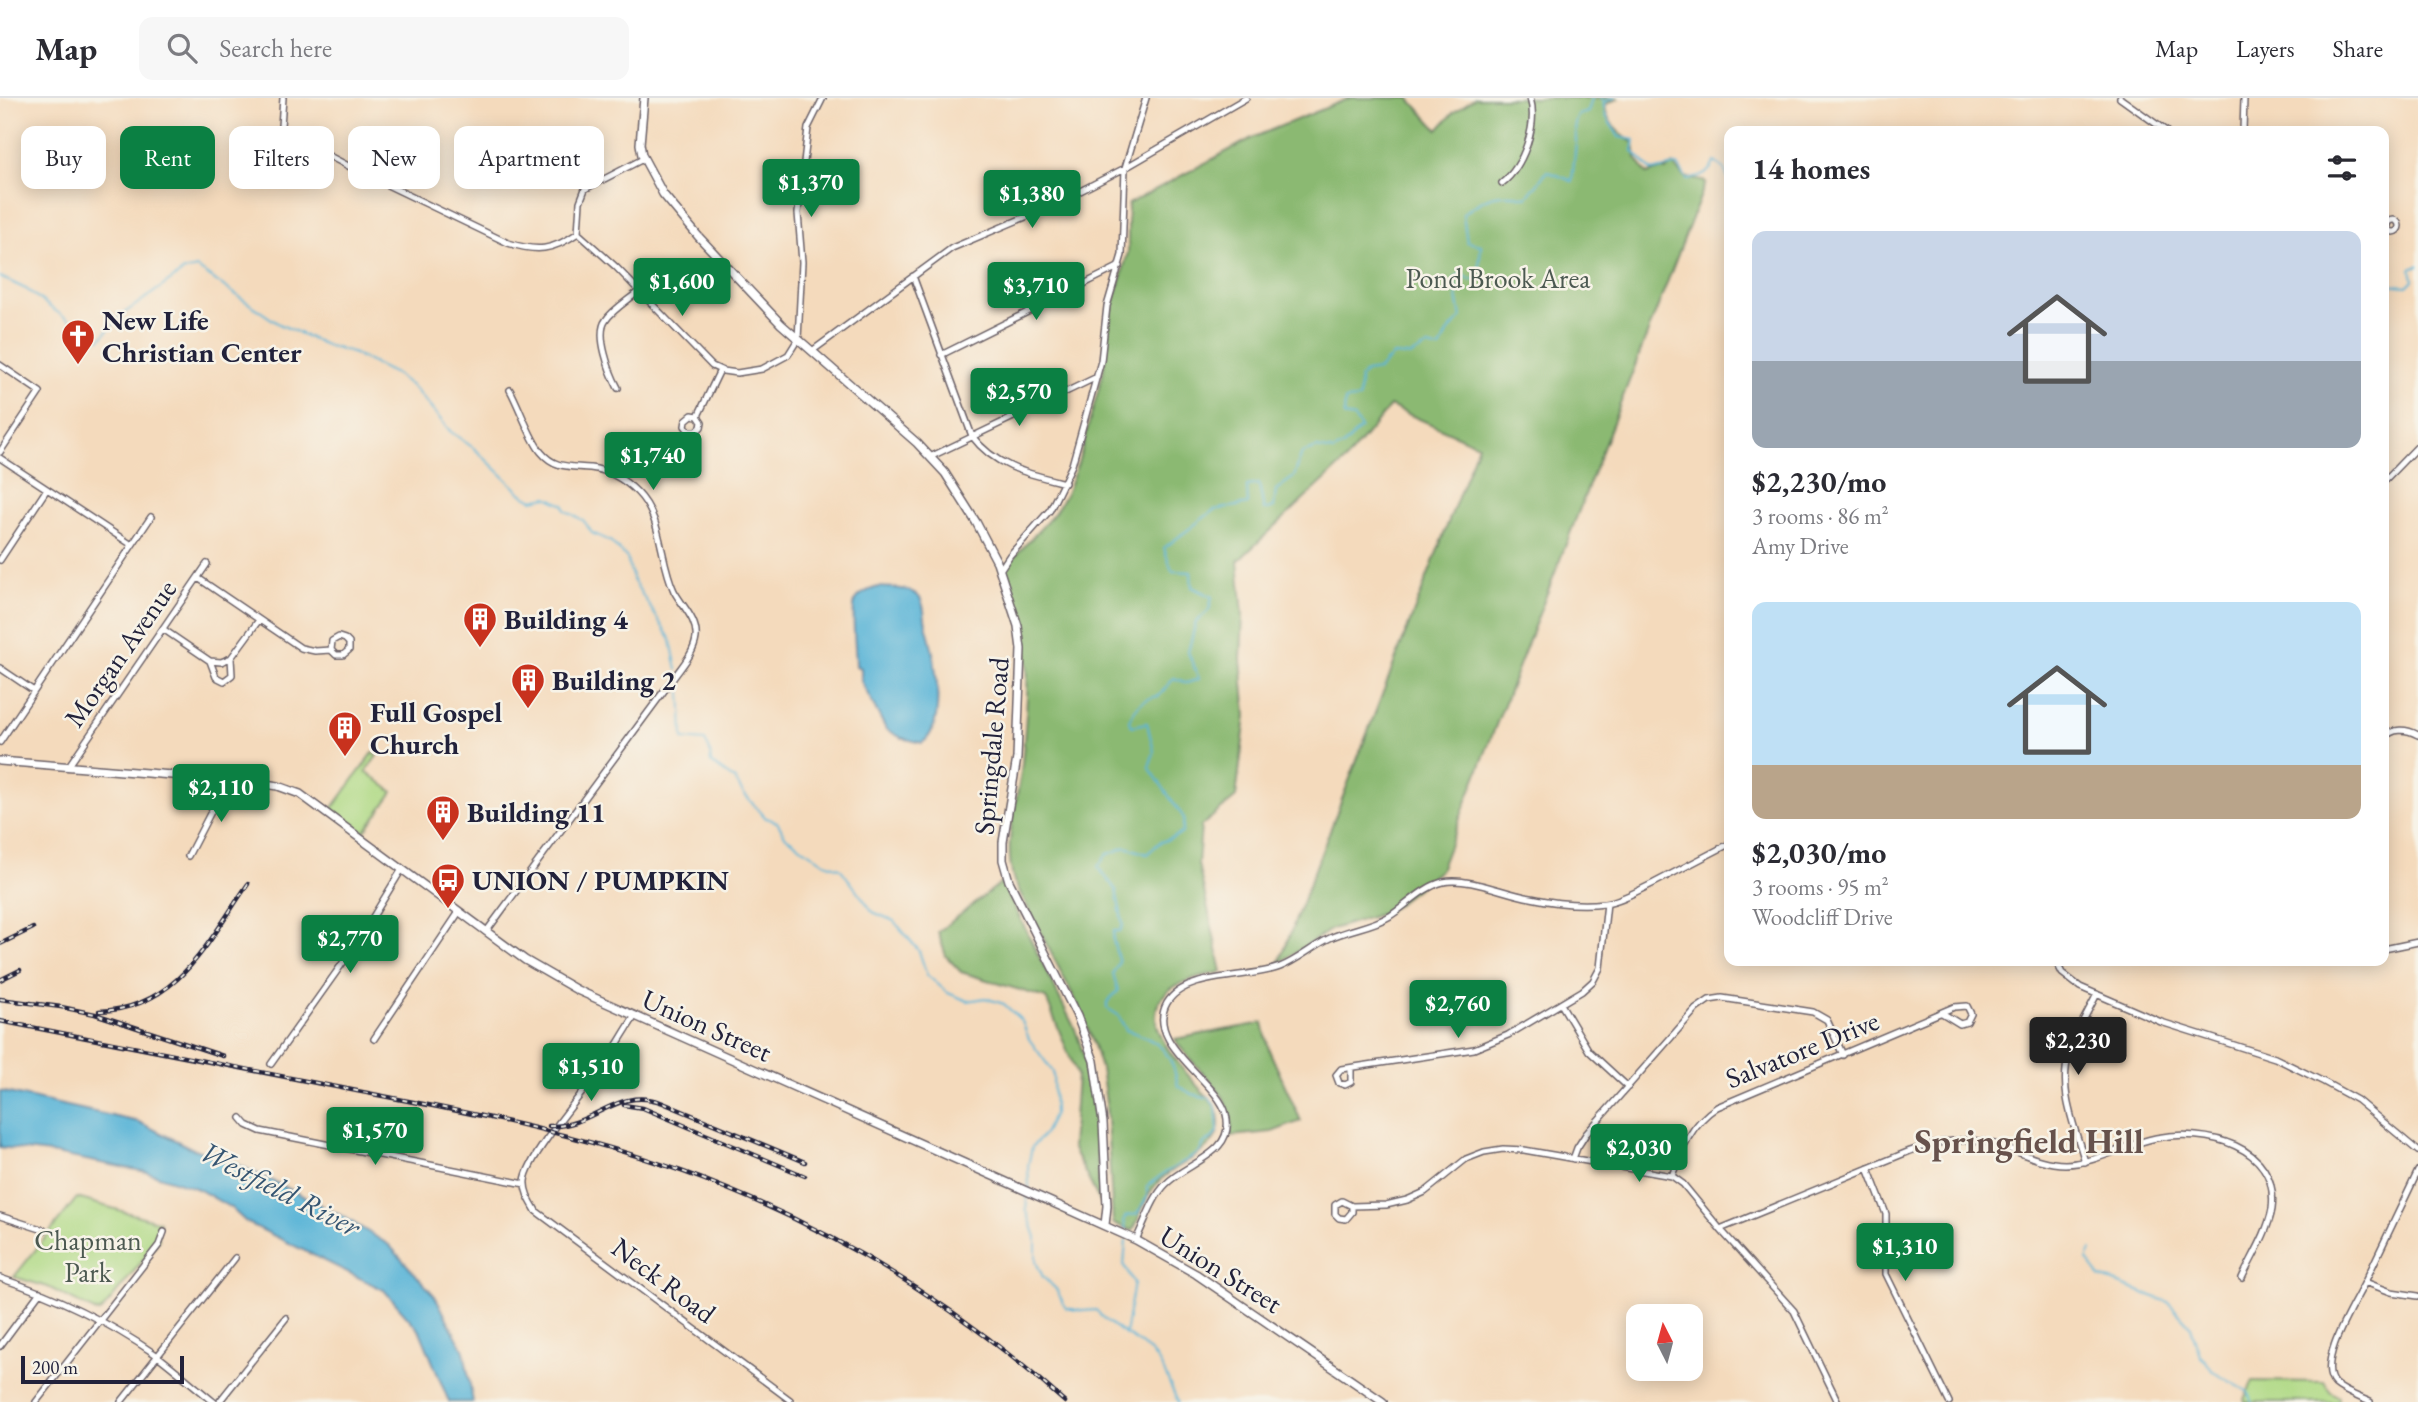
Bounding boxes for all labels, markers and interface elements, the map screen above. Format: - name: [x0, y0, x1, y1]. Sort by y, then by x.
- search box: [139, 17, 629, 80]
- text: Map: [35, 27, 97, 70]
- icon: search: [163, 29, 201, 67]
- text: Search here: [219, 31, 332, 65]
- text: Map: [2155, 33, 2198, 64]
- text: Layers: [2236, 33, 2295, 64]
- text: Share: [2333, 33, 2383, 64]
- chip: Buy: [21, 126, 106, 189]
- chip: Rent: [120, 126, 215, 189]
- chip: Filters: [229, 126, 334, 189]
- chip: New: [348, 126, 440, 189]
- chip: Apartment: [454, 126, 604, 189]
- text: 14 homes: [1752, 149, 1870, 188]
- icon: filters: [2323, 149, 2361, 187]
- pin: $1,370: [754, 159, 868, 219]
- text: $1,370: [779, 167, 843, 197]
- pin: $1,380: [975, 170, 1089, 230]
- text: $1,380: [1000, 178, 1064, 208]
- pin: $1,600: [625, 258, 739, 318]
- park label: Pond Brook Area: [1405, 260, 1591, 296]
- pin: $3,710: [979, 262, 1093, 322]
- text: $1,600: [650, 266, 714, 296]
- text: $3,710: [1004, 270, 1068, 300]
- icon: home: [1994, 276, 2120, 402]
- place label: New Life Christian Center: [102, 302, 302, 370]
- church icon: New Life Christian Center: [59, 317, 97, 366]
- pin: $2,570: [962, 368, 1076, 428]
- text: $2,570: [987, 376, 1051, 406]
- pin: $1,740: [596, 432, 710, 492]
- text: $1,740: [621, 440, 685, 470]
- text: $2,230/mo: [1752, 462, 1886, 501]
- text: 3 rooms · 86 m²: [1752, 501, 1889, 531]
- text: Amy Drive: [1752, 531, 1849, 561]
- street label: Morgan Avenue: [56, 572, 184, 734]
- building icon: Building 4: [461, 600, 499, 649]
- place label: Building 4: [504, 601, 629, 637]
- icon: home: [1994, 647, 2120, 773]
- street label: Springdale Road: [965, 655, 1017, 836]
- building icon: Building 2: [509, 661, 547, 710]
- place label: Building 2: [552, 662, 676, 698]
- place label: Full Gospel Church: [370, 694, 502, 762]
- building icon: Full Gospel Church: [326, 709, 364, 758]
- pin: $2,110: [164, 764, 278, 824]
- text: $2,110: [189, 772, 253, 802]
- building icon: Building 11: [424, 793, 462, 842]
- place label: Building 11: [467, 794, 606, 830]
- text: $2,030/mo: [1752, 833, 1886, 872]
- bus stop icon: UNION / PUMPKIN: [429, 861, 467, 910]
- place label: UNION / PUMPKIN: [472, 862, 729, 898]
- text: 3 rooms · 95 m²: [1752, 872, 1889, 902]
- text: Woodcliff Drive: [1752, 902, 1893, 932]
- pin: $2,770: [293, 916, 407, 975]
- text: $2,770: [318, 923, 382, 953]
- street label: Union Street: [637, 980, 778, 1070]
- pin: $2,760: [1401, 981, 1515, 1040]
- text: $2,760: [1426, 988, 1490, 1018]
- street label: Salvatore Drive: [1720, 1002, 1884, 1096]
- pin: $2,230: [2021, 1018, 2135, 1077]
- text: $2,230: [2046, 1025, 2110, 1055]
- pin: $1,510: [534, 1044, 648, 1103]
- text: $1,510: [559, 1051, 623, 1081]
- pin: $1,570: [318, 1108, 432, 1167]
- text: $1,570: [343, 1115, 407, 1145]
- district label: Springfield Hill: [1914, 1118, 2144, 1163]
- pin: $2,030: [1582, 1124, 1696, 1184]
- water label: Westfield River: [193, 1131, 368, 1246]
- text: $2,030: [1607, 1132, 1671, 1162]
- street label: Union Street: [1153, 1217, 1289, 1321]
- park label: Chapman Park: [34, 1222, 142, 1290]
- pin: $1,310: [1848, 1224, 1962, 1283]
- street label: Neck Road: [605, 1229, 724, 1331]
- text: $1,310: [1873, 1231, 1937, 1261]
- north arrow: [1626, 1304, 1703, 1381]
- map controls: [1626, 1304, 1703, 1381]
- scale bar: [21, 1353, 184, 1385]
- text: 200 m: [32, 1355, 78, 1380]

